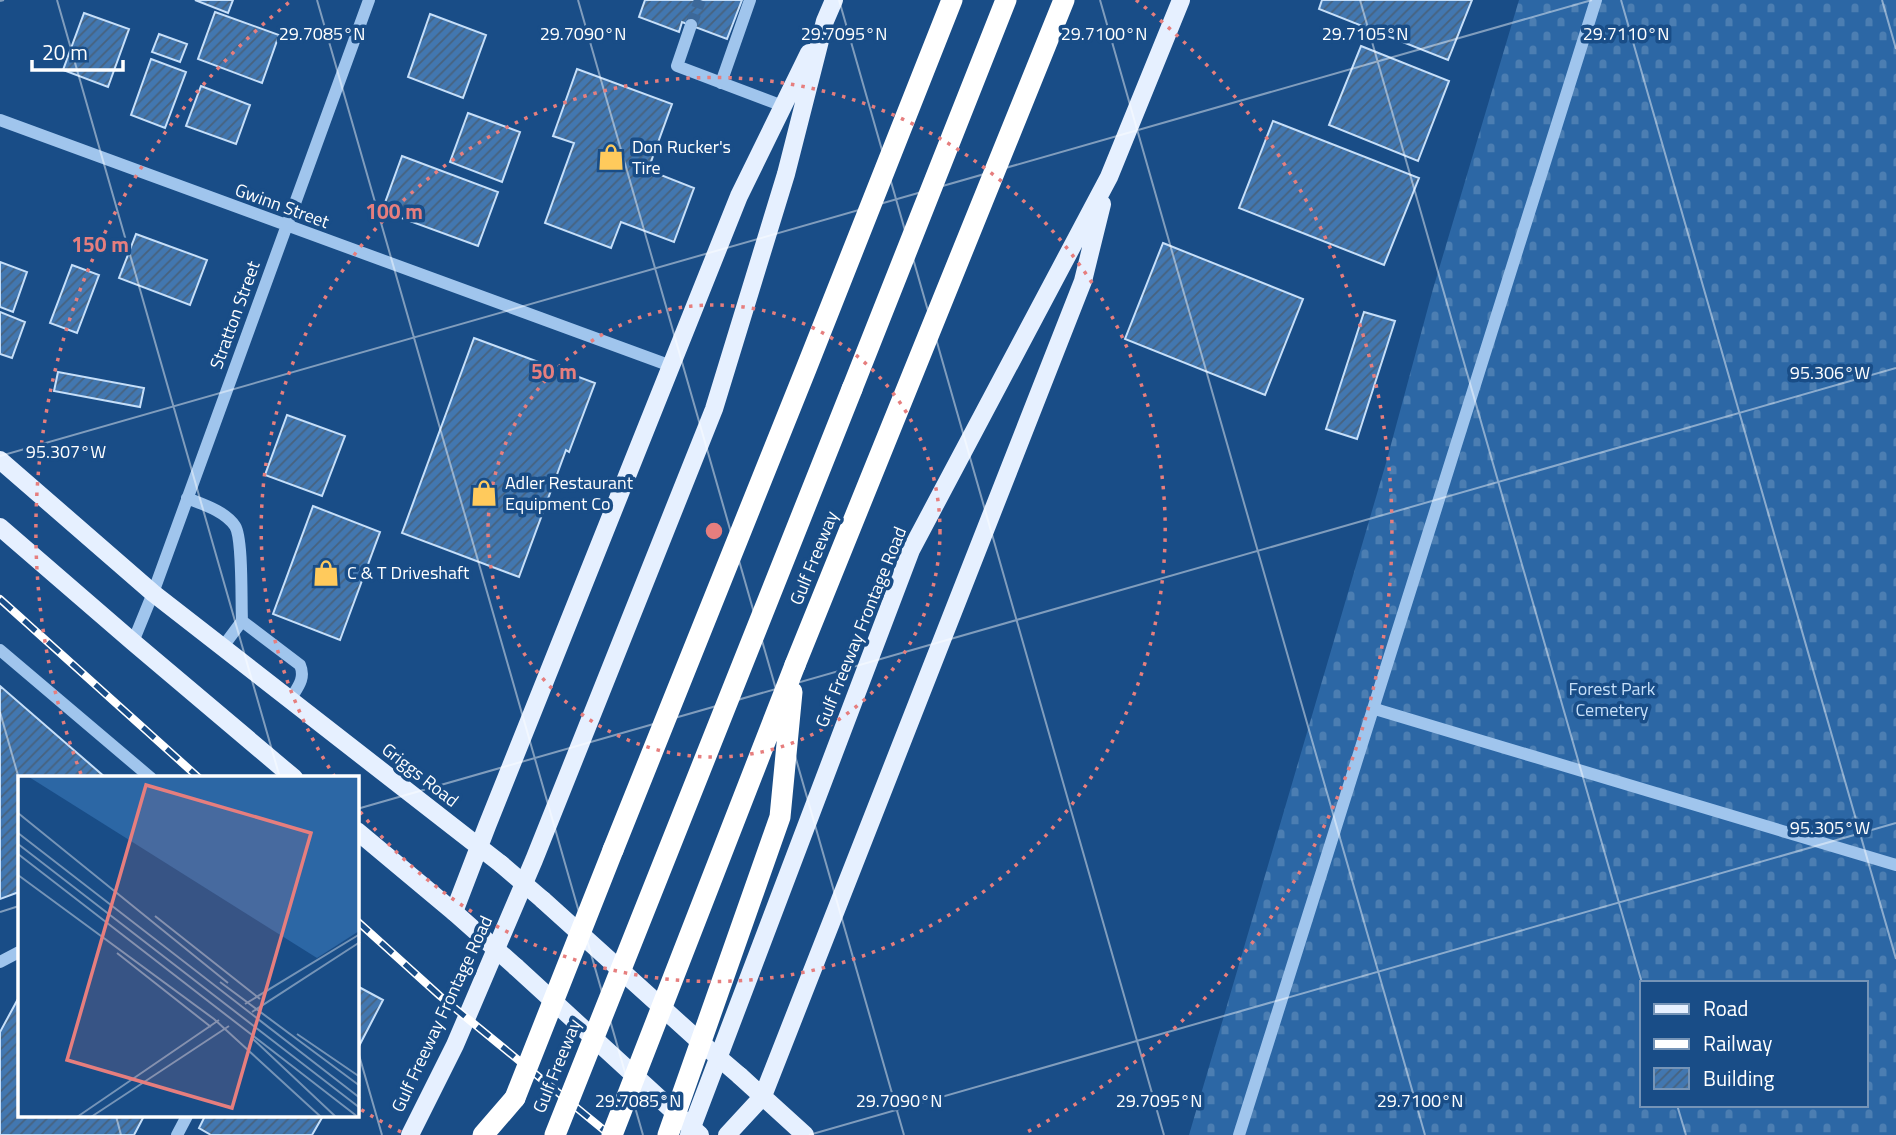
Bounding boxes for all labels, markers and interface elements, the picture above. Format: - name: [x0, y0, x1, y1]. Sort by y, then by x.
- text: 29.7085°N: [279, 20, 365, 47]
- text: 29.7090°N: [540, 20, 626, 47]
- text: 29.7095°N: [801, 20, 887, 47]
- text: 29.7100°N: [1061, 20, 1147, 47]
- text: 29.7105°N: [1322, 20, 1408, 47]
- text: 29.7110°N: [1583, 20, 1669, 47]
- scale bar: [32, 28, 122, 72]
- text: 20 m: [42, 36, 88, 68]
- place label: Don Rucker's Tire: [632, 133, 731, 181]
- shop icon: Don Rucker's Tire: [596, 142, 626, 172]
- street label: Gwinn Street: [231, 176, 334, 235]
- text: 100 m: [365, 195, 423, 227]
- text: 150 m: [71, 228, 129, 260]
- street label: Stratton Street: [202, 256, 267, 373]
- text: 50 m: [531, 355, 577, 387]
- text: 95.306°W: [1790, 359, 1870, 386]
- text: 95.307°W: [26, 438, 106, 465]
- place label: Adler Restaurant Equipment Co: [505, 469, 634, 517]
- shop icon: Adler Restaurant Equipment Co: [469, 478, 499, 508]
- street label: Gulf Freeway: [782, 506, 845, 609]
- centre of rings: [702, 519, 726, 543]
- street label: Gulf Freeway Frontage Road: [808, 523, 913, 731]
- shop icon: C & T Driveshaft: [311, 558, 341, 588]
- place label: C & T Driveshaft: [347, 559, 470, 586]
- park label: Forest Park Cemetery: [1569, 675, 1656, 723]
- street label: Griggs Road: [376, 736, 464, 813]
- inset map: [18, 776, 359, 1118]
- text: 95.305°W: [1790, 814, 1870, 841]
- street label: Gulf Freeway Frontage Road: [384, 911, 499, 1116]
- legend: [1640, 981, 1868, 1107]
- text: Road: [1703, 992, 1748, 1024]
- street label: Gulf Freeway: [525, 1014, 588, 1117]
- text: Railway: [1703, 1027, 1772, 1059]
- text: Building: [1703, 1062, 1775, 1094]
- text: 29.7085°N: [595, 1087, 681, 1114]
- text: 29.7090°N: [856, 1087, 942, 1114]
- text: 29.7095°N: [1116, 1087, 1202, 1114]
- text: 29.7100°N: [1377, 1087, 1463, 1114]

